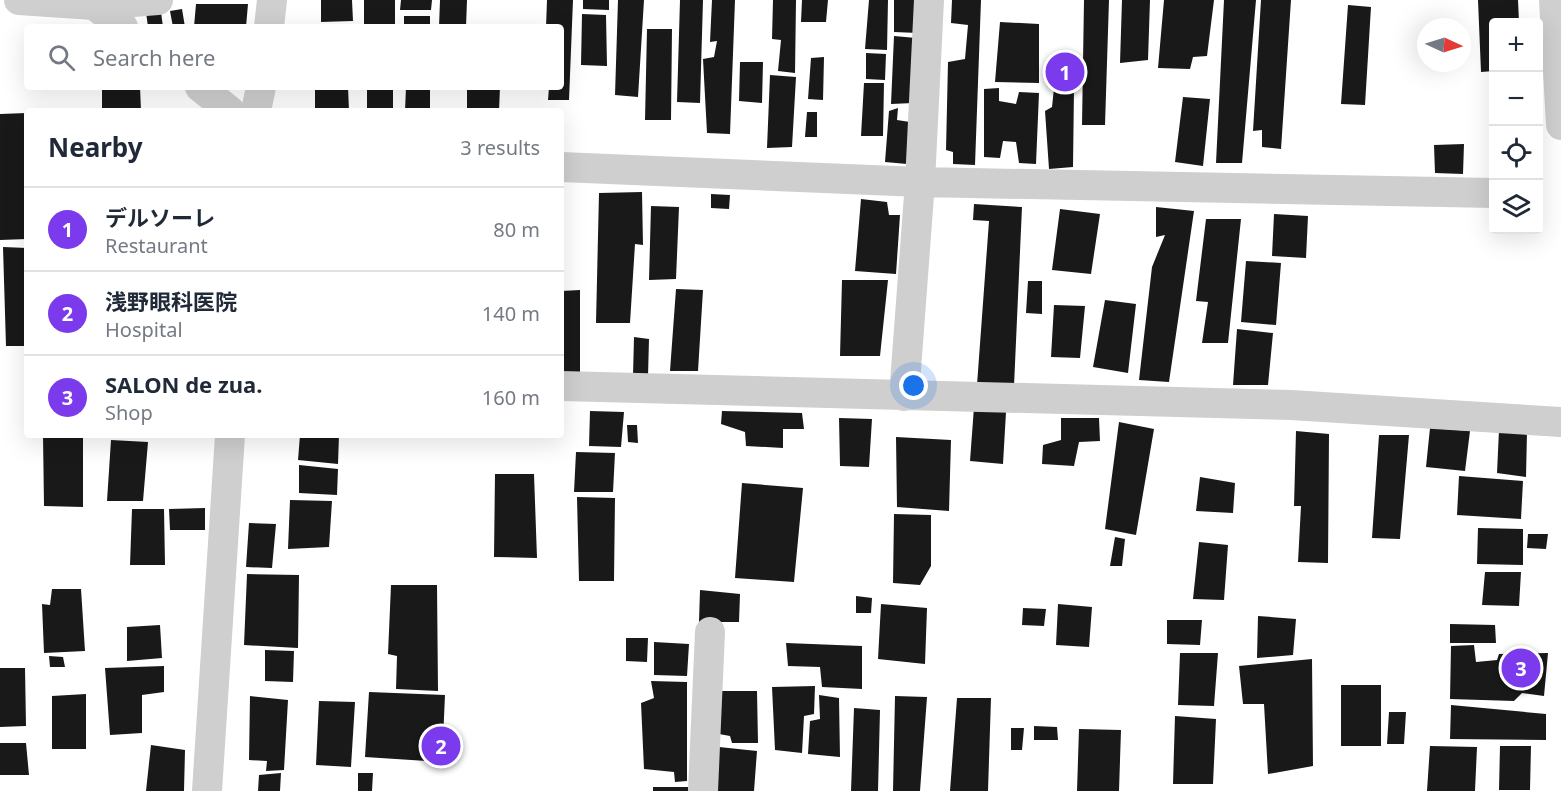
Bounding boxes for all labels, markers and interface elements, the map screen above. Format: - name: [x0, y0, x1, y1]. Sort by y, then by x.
- north arrow: [1417, 18, 1471, 72]
- map controls: [1489, 18, 1543, 234]
- button: +: [1489, 18, 1543, 72]
- search box: [24, 24, 564, 90]
- icon: search: [45, 41, 78, 74]
- text: Search here: [93, 42, 215, 72]
- pin: 1: [1046, 50, 1084, 94]
- button: −: [1489, 72, 1543, 126]
- button: locate: [1489, 126, 1543, 180]
- text: Nearby: [48, 129, 143, 165]
- text: 3 results: [460, 134, 540, 161]
- button: layers: [1489, 180, 1543, 234]
- text: デルソーレ: [105, 202, 215, 232]
- text: 1: [62, 216, 73, 243]
- text: 80 m: [493, 216, 540, 243]
- text: Restaurant: [105, 232, 208, 259]
- text: 浅野眼科医院: [105, 286, 237, 316]
- text: 2: [62, 300, 73, 327]
- text: 140 m: [482, 300, 540, 327]
- text: Hospital: [105, 316, 183, 343]
- text: SALON de zua.: [105, 369, 262, 399]
- your location: [899, 371, 928, 400]
- text: 3: [62, 384, 73, 411]
- text: 160 m: [482, 384, 540, 411]
- text: Shop: [105, 399, 153, 426]
- pin: 3: [1502, 646, 1540, 690]
- pin: 2: [422, 724, 460, 768]

